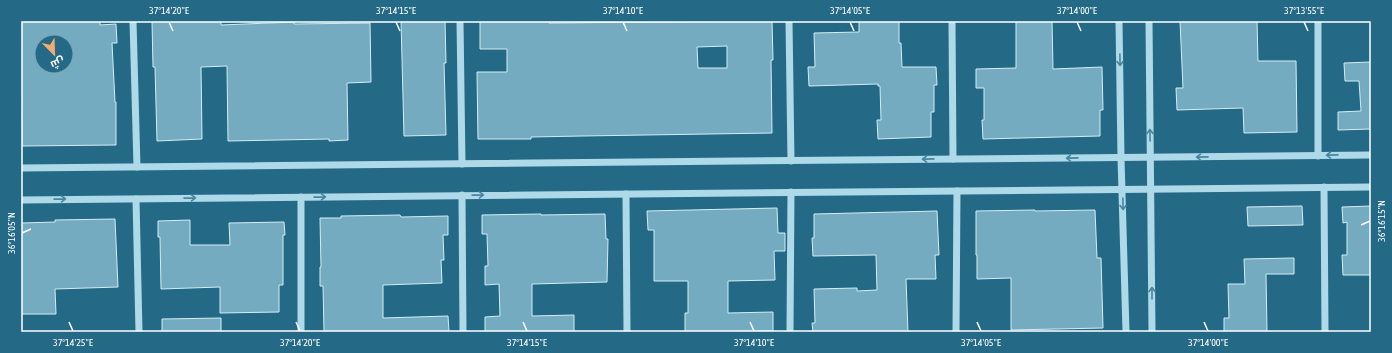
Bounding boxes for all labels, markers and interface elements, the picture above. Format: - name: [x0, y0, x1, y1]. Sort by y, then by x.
- text: 37°14'20"E: [149, 5, 190, 16]
- text: 37°14'15"E: [376, 5, 417, 16]
- text: 37°14'10"E: [603, 5, 644, 16]
- text: 37°14'05"E: [830, 5, 871, 16]
- text: 37°14'00"E: [1057, 5, 1098, 16]
- text: 37°13'55"E: [1284, 5, 1325, 16]
- north arrow: [34, 34, 74, 74]
- one-way arrow: [1116, 53, 1124, 66]
- text: ش: [49, 54, 67, 71]
- one-way arrow: [1146, 129, 1154, 142]
- one-way arrow: [1326, 152, 1339, 159]
- one-way arrow: [1196, 153, 1209, 161]
- one-way arrow: [1066, 154, 1079, 162]
- one-way arrow: [922, 155, 935, 163]
- one-way arrow: [471, 191, 484, 199]
- one-way arrow: [313, 193, 326, 201]
- one-way arrow: [183, 194, 196, 202]
- one-way arrow: [53, 195, 66, 203]
- one-way arrow: [1119, 197, 1127, 210]
- text: 36°16'15"N: [1376, 200, 1387, 242]
- text: 36°16'05"N: [6, 212, 17, 254]
- one-way arrow: [1148, 287, 1156, 300]
- text: 37°14'25"E: [53, 337, 94, 348]
- text: 37°14'20"E: [280, 337, 321, 348]
- text: 37°14'15"E: [507, 337, 548, 348]
- text: 37°14'10"E: [734, 337, 775, 348]
- text: 37°14'05"E: [961, 337, 1002, 348]
- text: 37°14'00"E: [1188, 337, 1229, 348]

